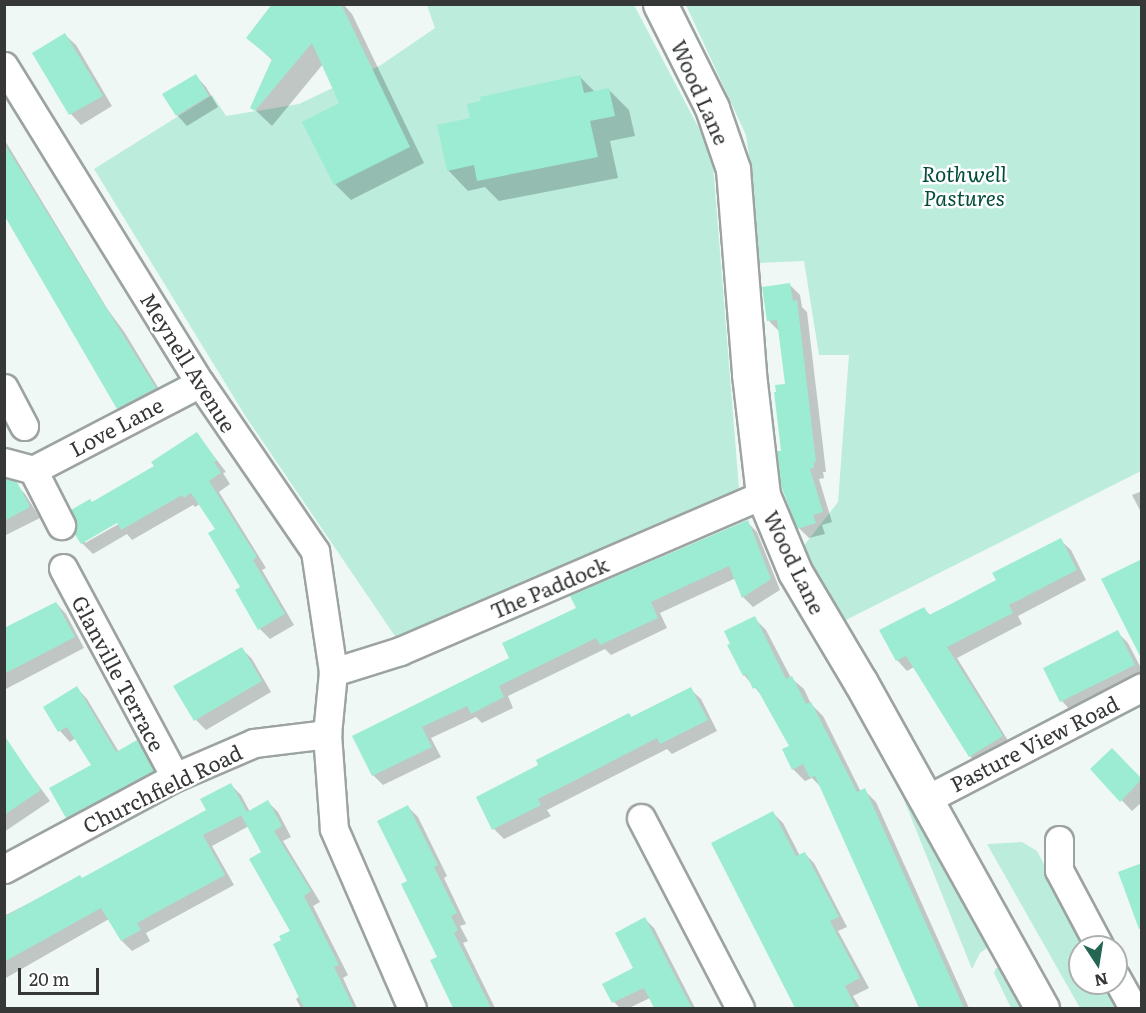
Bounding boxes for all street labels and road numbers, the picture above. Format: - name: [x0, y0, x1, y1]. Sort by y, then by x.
- street label: Wood Lane: [667, 36, 735, 148]
- street label: Meynell Avenue: [136, 288, 242, 436]
- street label: Love Lane: [65, 391, 167, 461]
- street label: Wood Lane: [759, 506, 831, 618]
- street label: The Paddock: [486, 551, 612, 623]
- street label: Glanville Terrace: [67, 591, 171, 755]
- street label: Pasture View Road: [946, 690, 1122, 796]
- street label: Churchfield Road: [78, 739, 246, 837]

